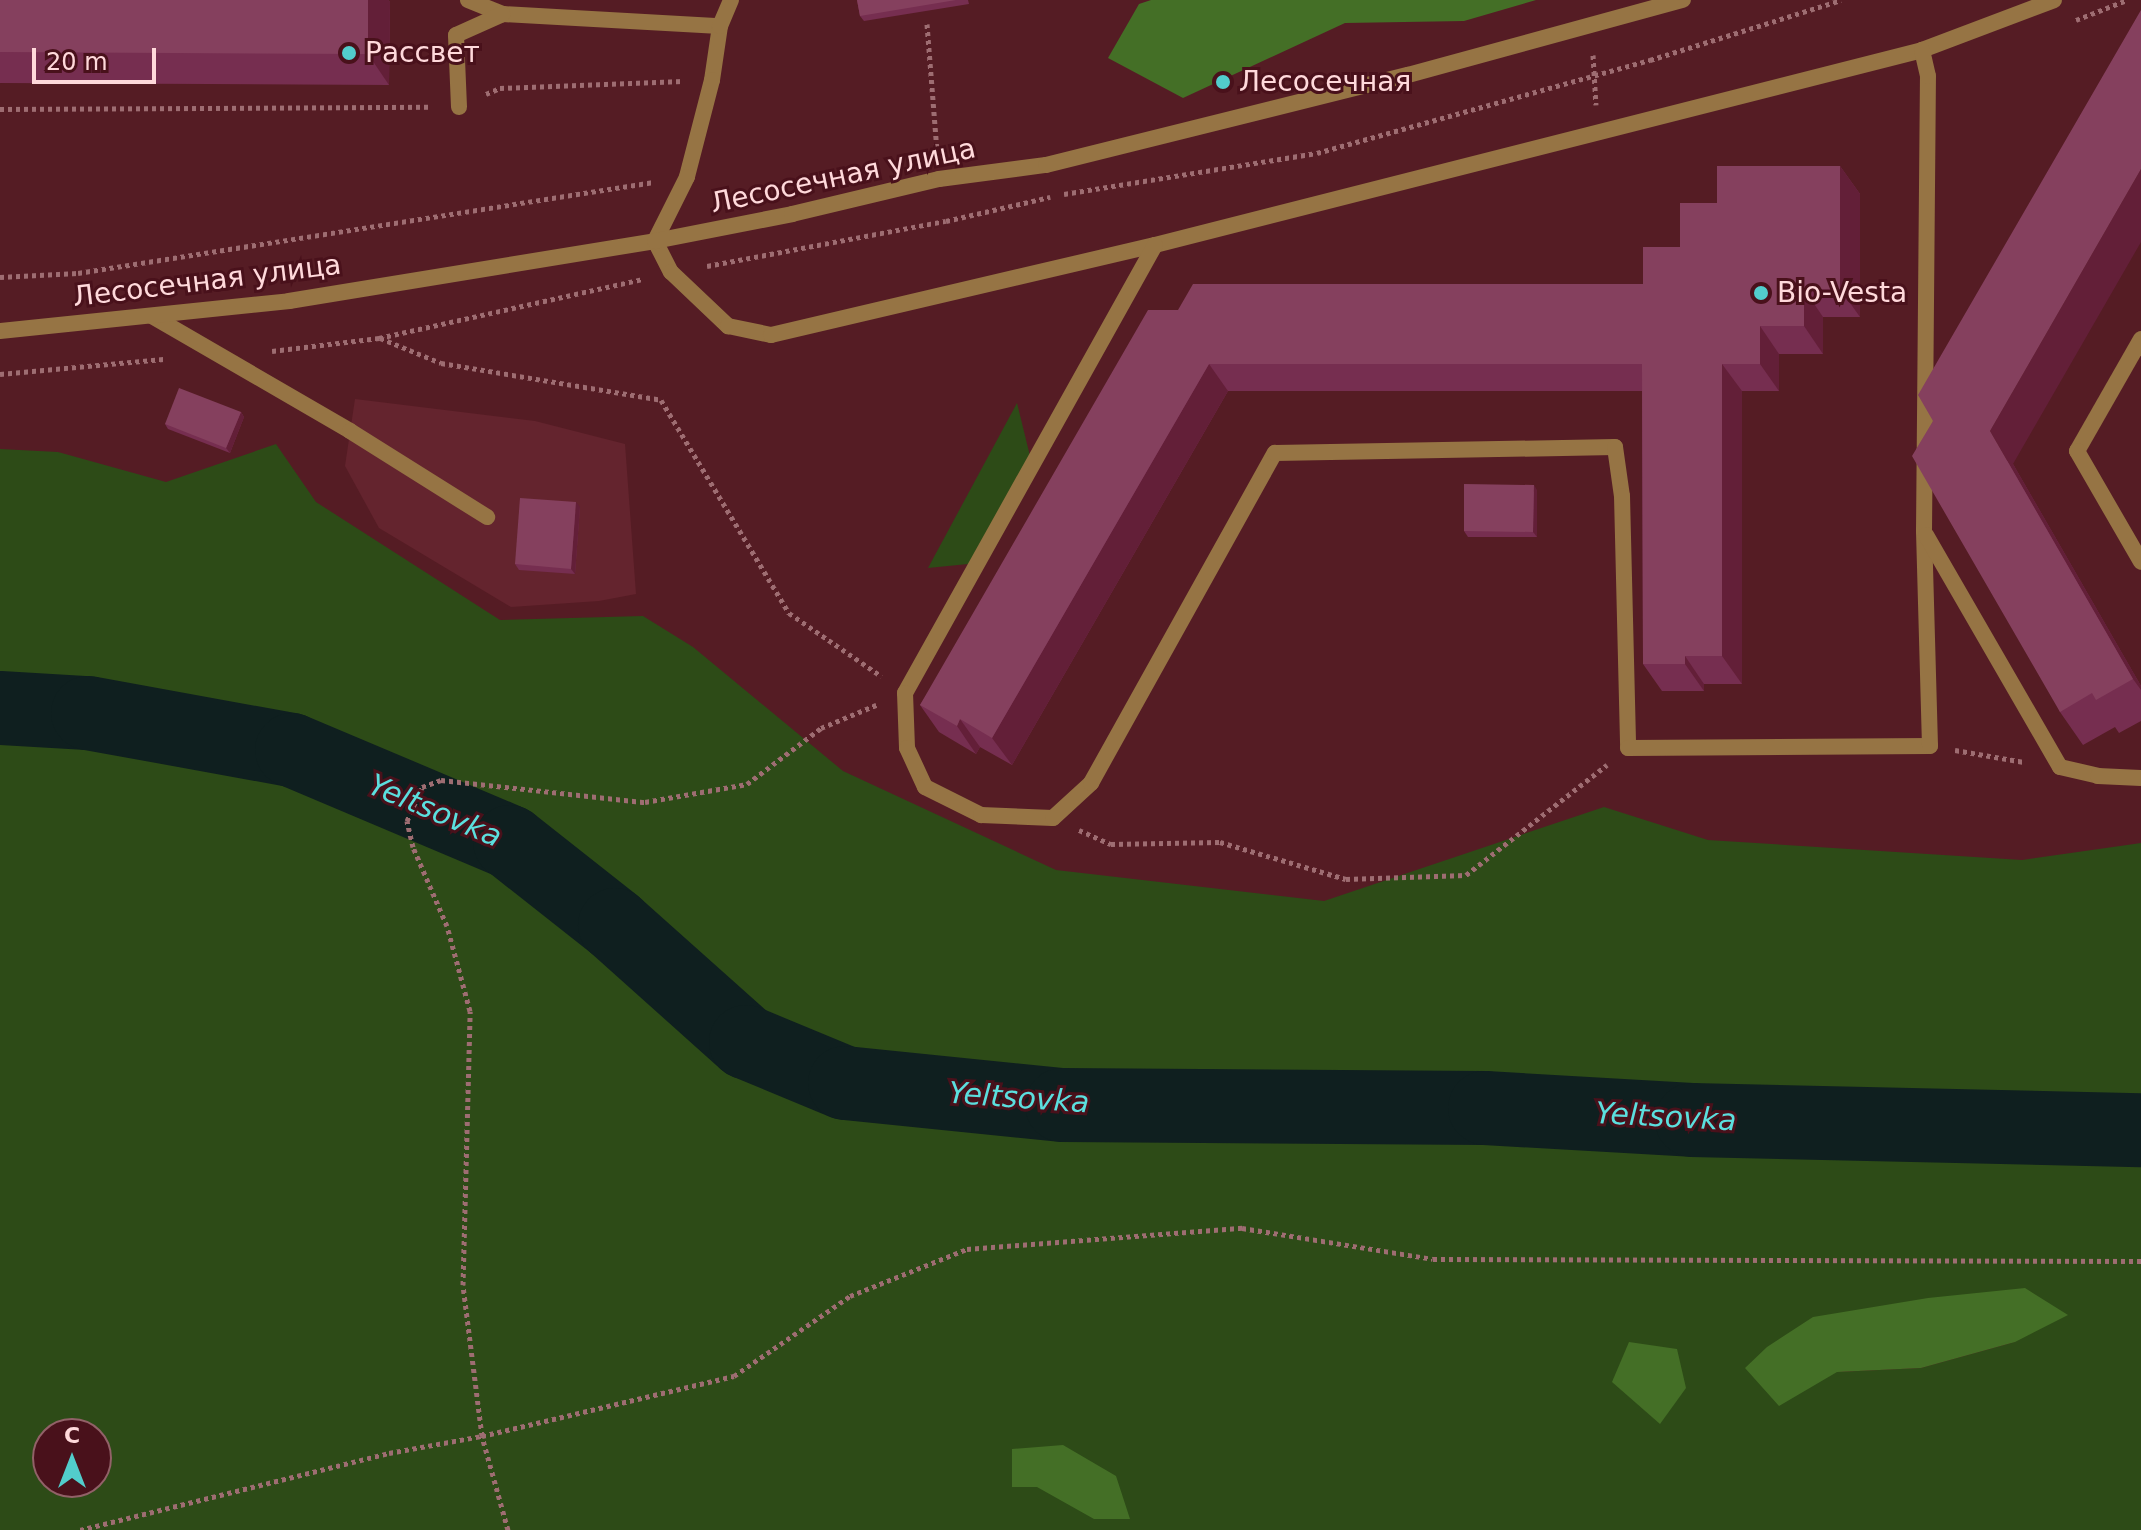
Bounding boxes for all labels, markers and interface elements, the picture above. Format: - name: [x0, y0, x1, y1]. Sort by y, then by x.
- scale bar: [36, 32, 160, 82]
- place label: Рассвет: [365, 36, 480, 70]
- marker: Рассвет: [340, 44, 358, 62]
- text: 20 m: [46, 48, 108, 76]
- place label: Лесосечная: [1239, 65, 1411, 99]
- marker: Лесосечная: [1214, 73, 1232, 91]
- street label: Лесосечная улица: [707, 131, 979, 221]
- street label: Лесосечная улица: [71, 248, 343, 314]
- place label: Bio-Vesta: [1777, 276, 1907, 310]
- marker: Bio-Vesta: [1752, 284, 1770, 302]
- water label: Yeltsovka: [363, 767, 507, 855]
- water label: Yeltsovka: [947, 1075, 1091, 1121]
- water label: Yeltsovka: [1595, 1095, 1737, 1139]
- north arrow: [32, 1418, 112, 1498]
- text: С: [64, 1423, 80, 1448]

